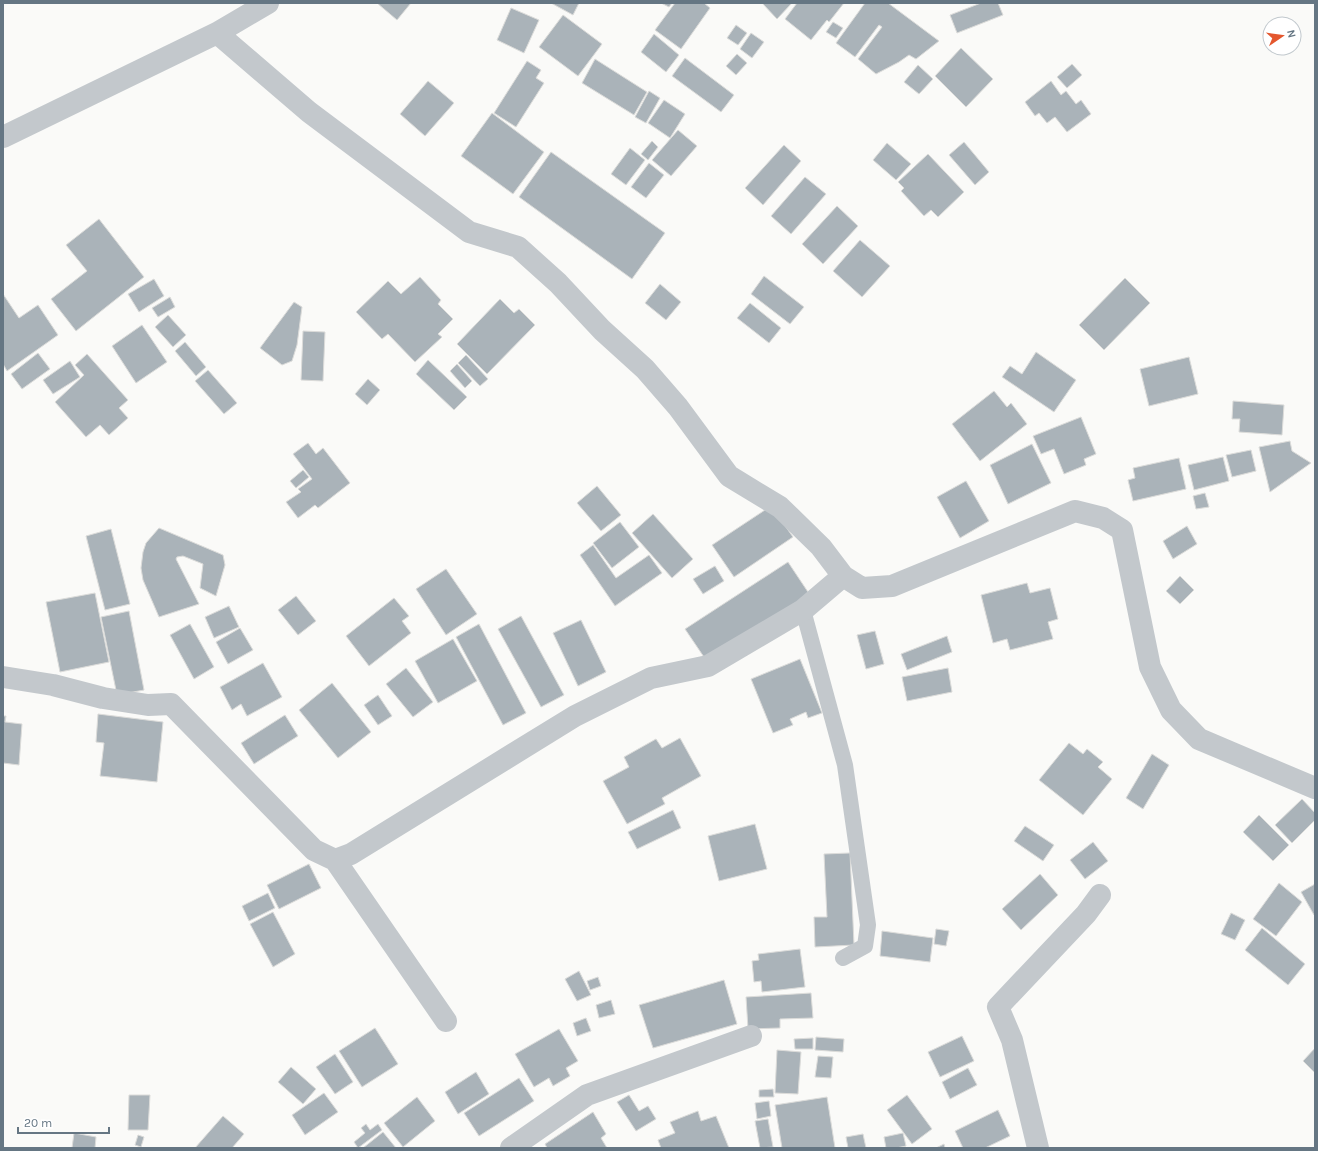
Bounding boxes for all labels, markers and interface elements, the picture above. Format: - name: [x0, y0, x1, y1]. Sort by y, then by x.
- north arrow: [1262, 16, 1302, 56]
- text: N: [1284, 29, 1298, 39]
- scale bar: [18, 1109, 109, 1135]
- text: 20 m: [24, 1116, 52, 1130]

